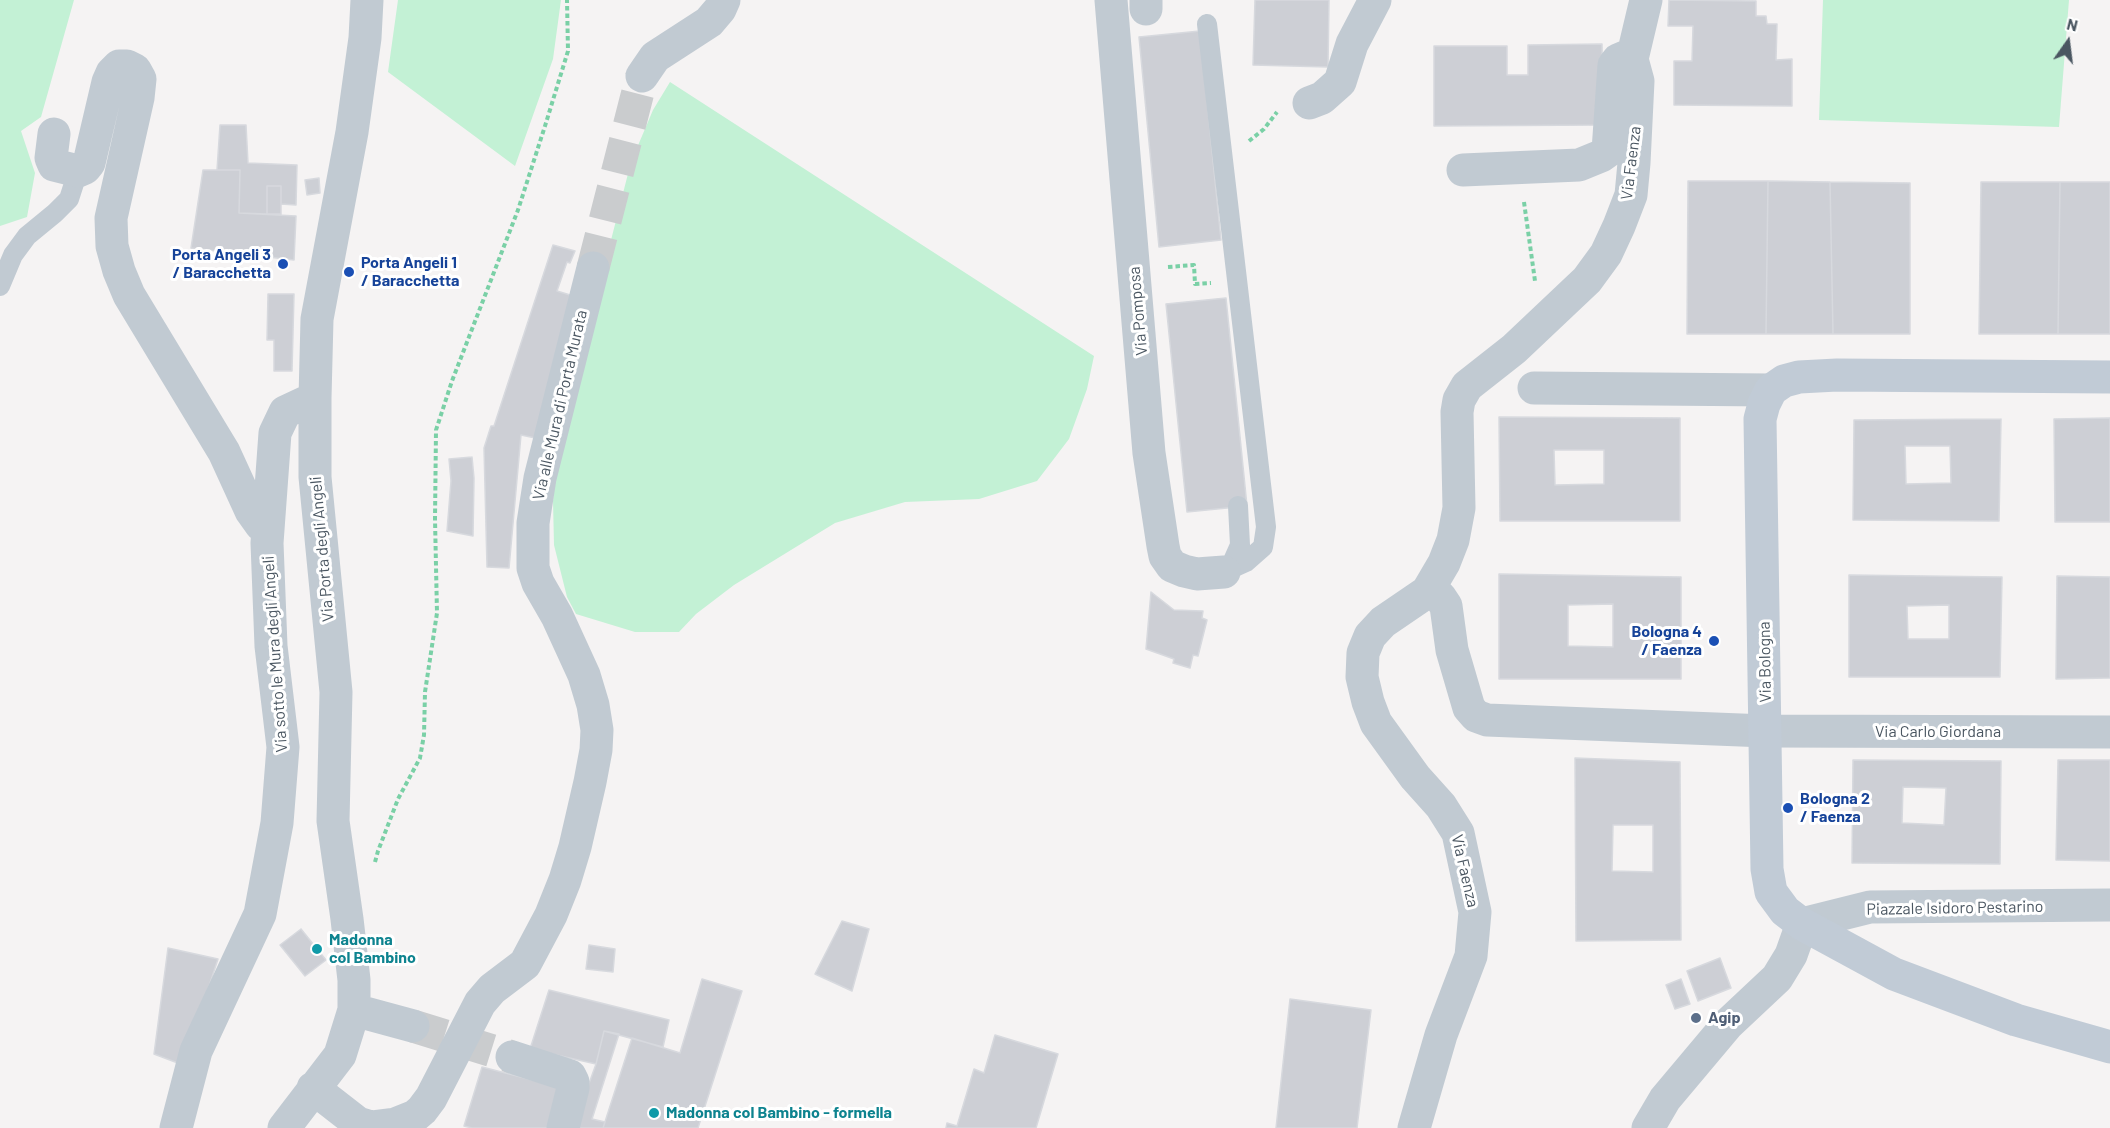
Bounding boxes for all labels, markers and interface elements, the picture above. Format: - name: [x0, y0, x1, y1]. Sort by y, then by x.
- north arrow: [2038, 12, 2098, 72]
- text: N: [2065, 14, 2080, 35]
- street label: Via Faenza: [1617, 125, 1645, 201]
- place label: Porta Angeli 3 / Baracchetta: [172, 245, 271, 283]
- place label: Porta Angeli 1 / Baracchetta: [361, 253, 460, 291]
- marker: Porta Angeli 3 / Baracchetta: [276, 257, 290, 271]
- marker: Porta Angeli 1 / Baracchetta: [342, 265, 356, 279]
- street label: Via Pomposa: [1125, 266, 1151, 356]
- street label: Via alle Mura di Porta Murata: [529, 308, 591, 502]
- street label: Via Porta degli Angeli: [306, 475, 338, 623]
- street label: Via sotto le Mura degli Angeli: [259, 555, 291, 753]
- street label: Via Bologna: [1755, 621, 1775, 703]
- place label: Bologna 4 / Faenza: [1631, 622, 1702, 660]
- marker: Bologna 4 / Faenza: [1707, 634, 1721, 648]
- street label: Via Carlo Giordana: [1875, 722, 2001, 742]
- place label: Bologna 2 / Faenza: [1800, 789, 1870, 827]
- marker: Bologna 2 / Faenza: [1781, 801, 1795, 815]
- street label: Via Faenza: [1447, 833, 1483, 909]
- street label: Piazzale Isidoro Pestarino: [1866, 897, 2044, 919]
- place label: Madonna col Bambino: [329, 930, 416, 968]
- marker: Madonna col Bambino: [310, 942, 324, 956]
- place label: Agip: [1708, 1008, 1740, 1028]
- marker: Agip: [1689, 1011, 1703, 1025]
- place label: Madonna col Bambino - formella: [666, 1103, 892, 1123]
- marker: Madonna col Bambino - formella: [647, 1106, 661, 1120]

